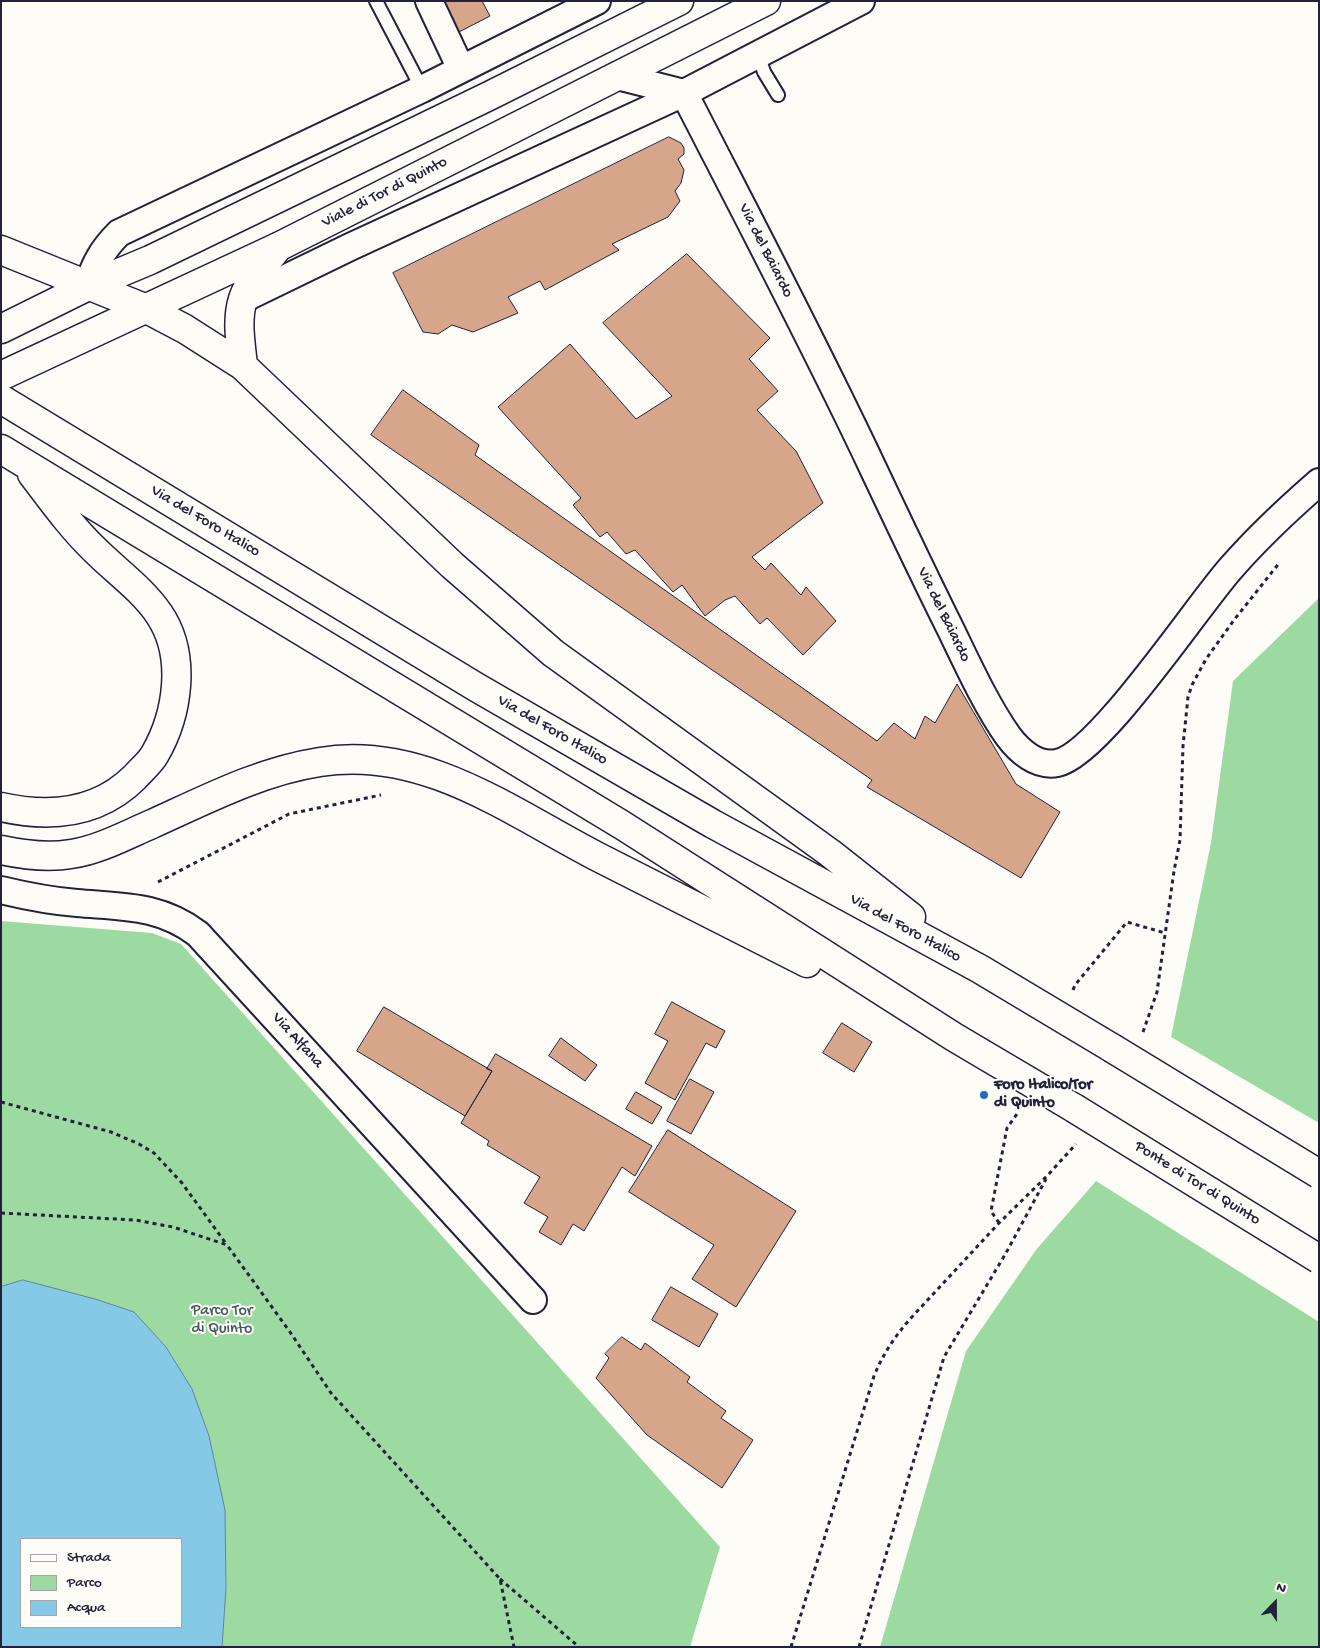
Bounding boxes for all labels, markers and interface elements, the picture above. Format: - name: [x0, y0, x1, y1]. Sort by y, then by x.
- street label: Viale di Tor di Quinto: [319, 153, 451, 233]
- street label: Via del Baiardo: [733, 201, 797, 301]
- street label: Via del Foro Italico: [147, 482, 263, 562]
- street label: Via del Baiardo: [912, 565, 974, 665]
- street label: Via del Foro Italico: [493, 692, 611, 770]
- street label: Via del Foro Italico: [846, 890, 964, 968]
- street label: Via Alfana: [267, 1009, 327, 1073]
- place label: Foro Italico/Tor di Quinto: [994, 1076, 1092, 1114]
- marker: Foro Italico/Tor di Quinto: [978, 1089, 990, 1101]
- street label: Ponte di Tor di Quinto: [1131, 1138, 1263, 1230]
- park label: Parco Tor di Quinto: [191, 1302, 253, 1340]
- legend: [20, 1538, 182, 1628]
- text: Strada: [67, 1549, 111, 1567]
- text: Parco: [67, 1574, 102, 1592]
- north arrow: [1250, 1578, 1300, 1628]
- text: N: [1273, 1579, 1288, 1598]
- text: Acqua: [67, 1599, 105, 1617]

